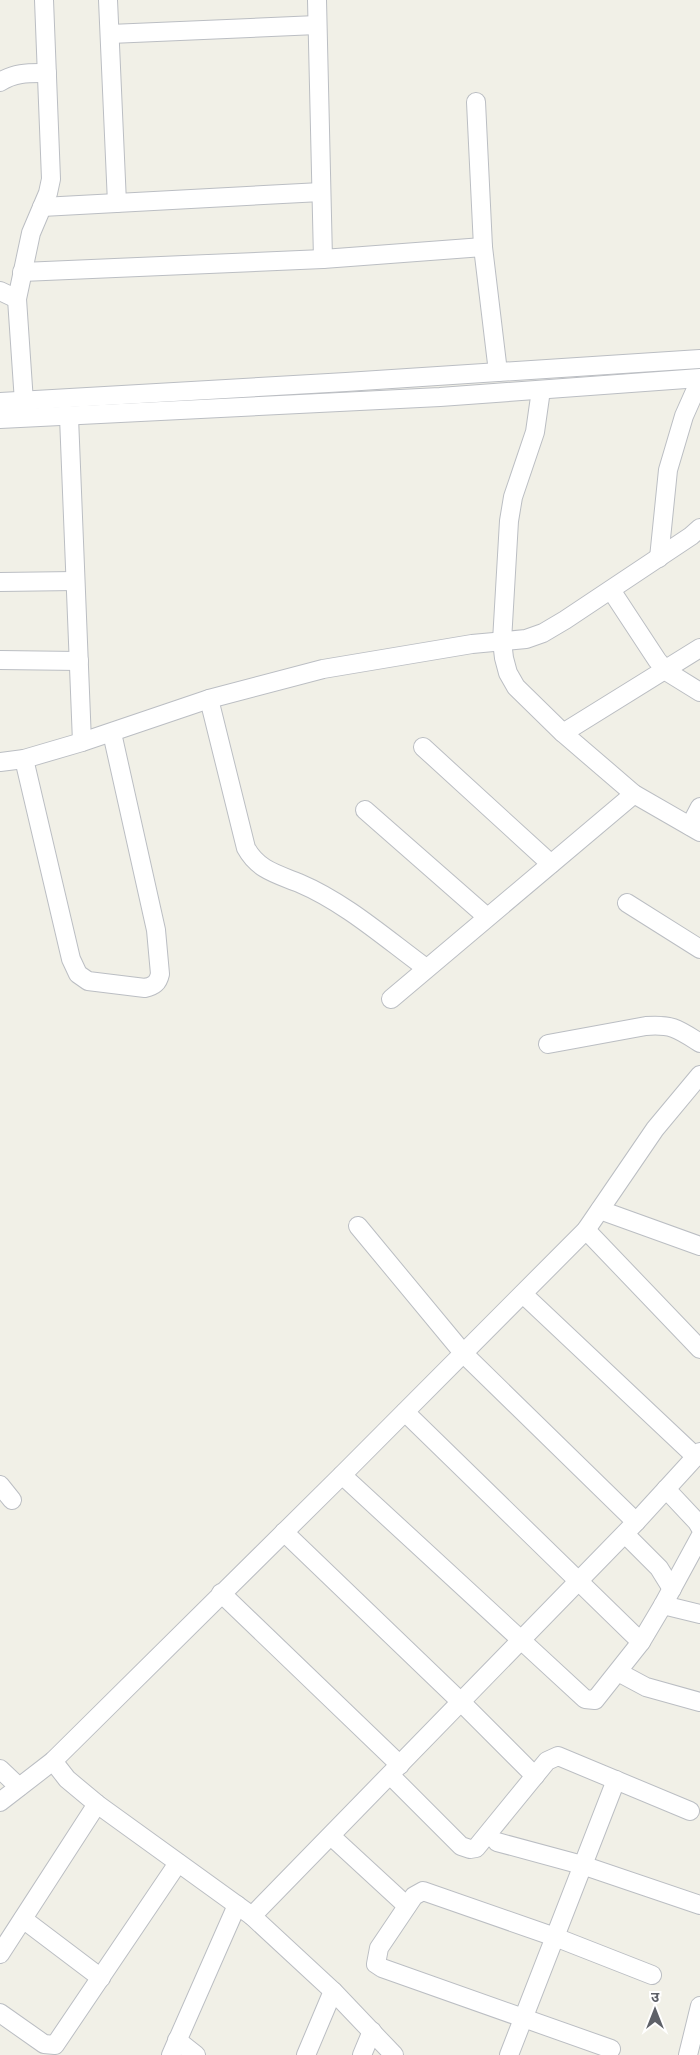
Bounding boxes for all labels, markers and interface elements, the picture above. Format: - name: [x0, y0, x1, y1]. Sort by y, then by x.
- north arrow: [630, 1985, 680, 2035]
- text: उ: [651, 1988, 660, 2005]

